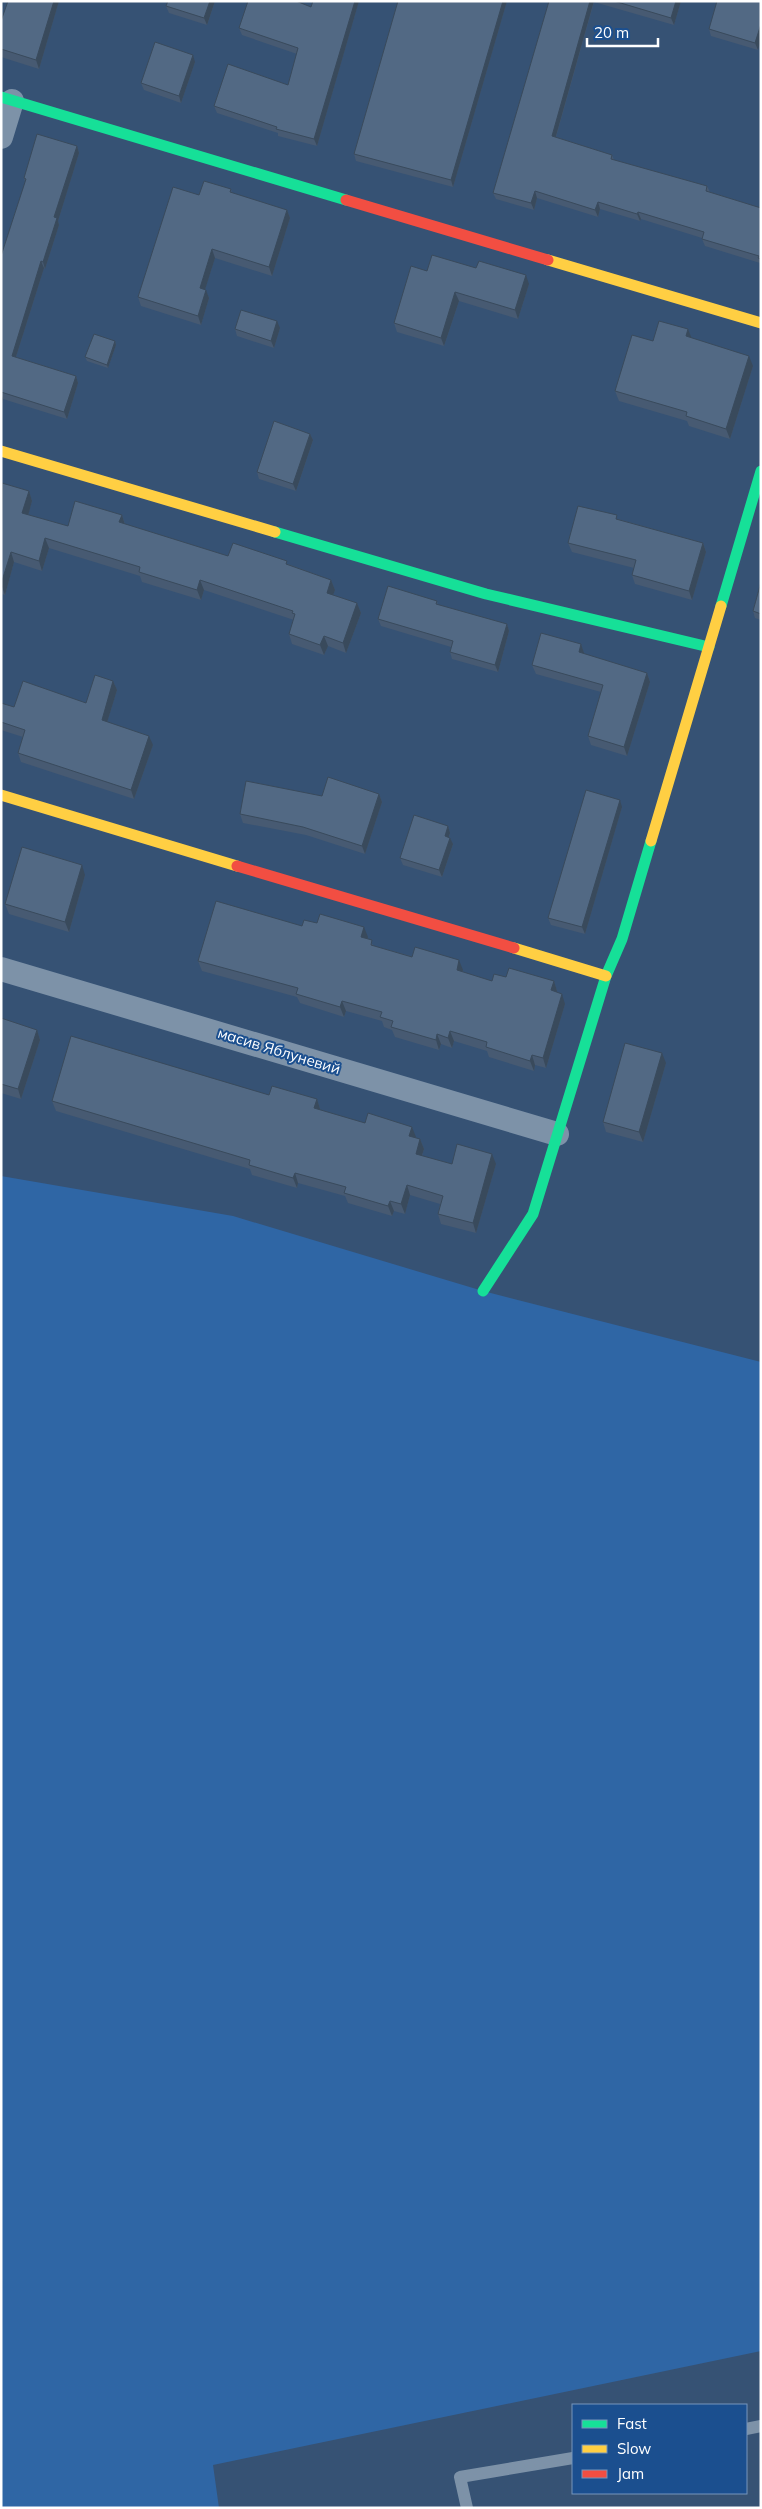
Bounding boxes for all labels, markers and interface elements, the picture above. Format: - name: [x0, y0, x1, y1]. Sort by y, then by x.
- scale bar: [587, 15, 658, 47]
- text: 20 m: [594, 23, 629, 42]
- street label: масив Яблуневий: [215, 1023, 343, 1078]
- legend: [572, 2404, 747, 2494]
- text: Fast: [617, 2414, 647, 2433]
- text: Slow: [617, 2439, 651, 2458]
- text: Jam: [617, 2464, 644, 2483]

